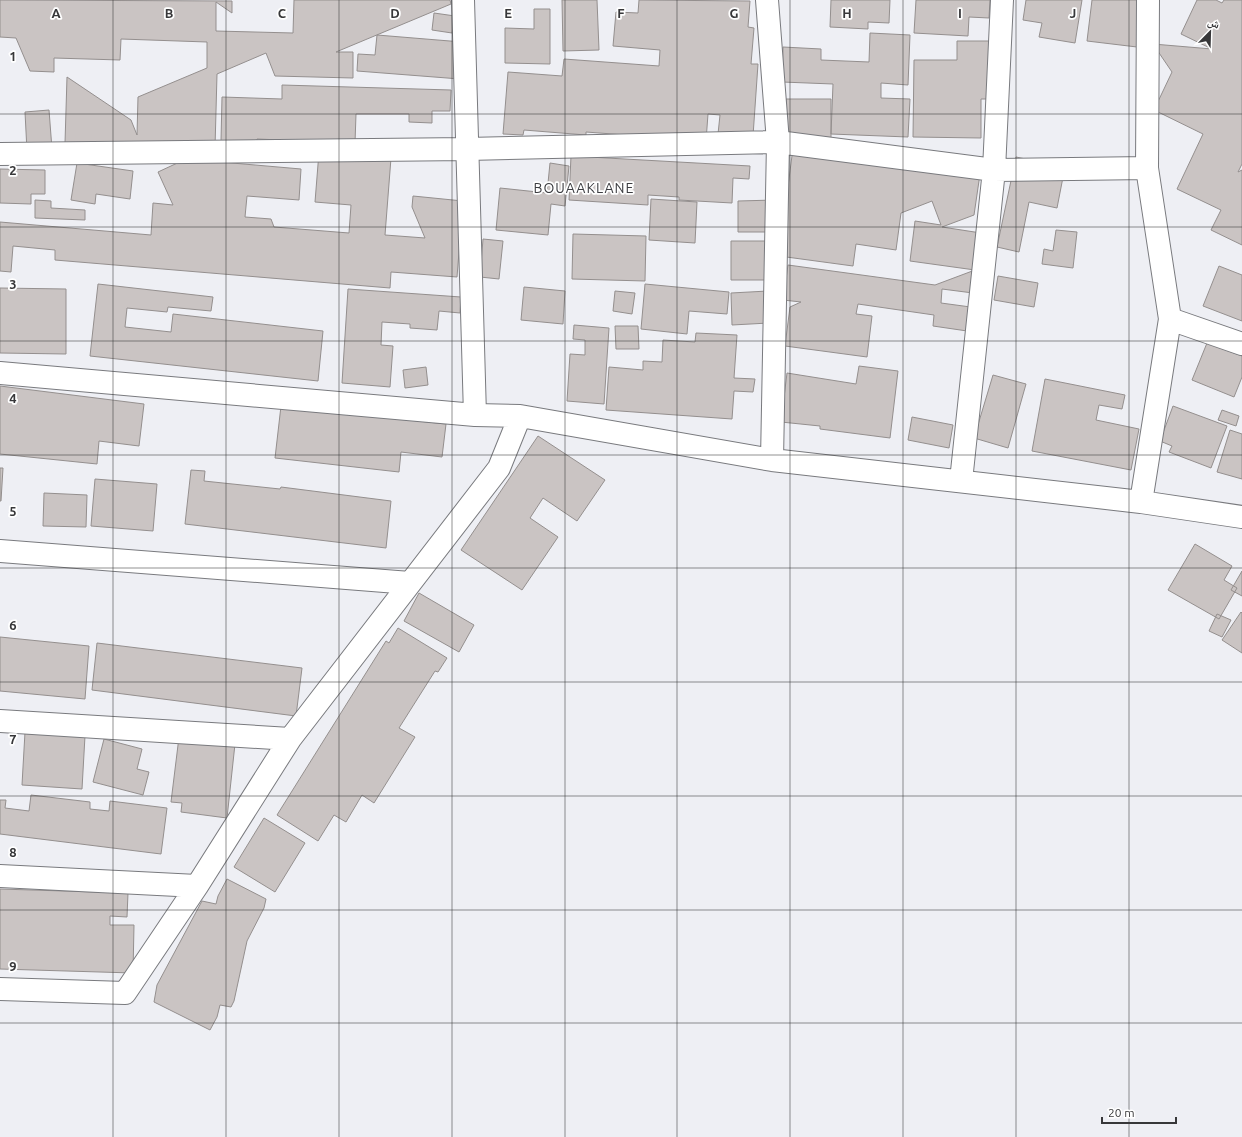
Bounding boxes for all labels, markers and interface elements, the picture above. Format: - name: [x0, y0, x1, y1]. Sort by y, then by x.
- text: A: [51, 6, 61, 20]
- text: B: [165, 6, 174, 20]
- text: C: [278, 6, 287, 20]
- text: D: [390, 6, 400, 20]
- text: E: [504, 6, 512, 20]
- text: F: [617, 6, 625, 20]
- text: G: [730, 6, 739, 20]
- text: H: [842, 6, 852, 20]
- text: I: [958, 6, 962, 20]
- text: J: [1070, 6, 1076, 20]
- north arrow: [1190, 12, 1230, 52]
- text: ش: [1205, 15, 1222, 33]
- text: 1: [9, 49, 17, 63]
- text: 2: [9, 163, 17, 177]
- district label: BOUAAKLANE: [534, 180, 634, 196]
- text: 3: [9, 277, 17, 291]
- text: 4: [9, 391, 17, 405]
- text: 5: [9, 504, 17, 518]
- text: 6: [9, 618, 17, 632]
- text: 7: [9, 732, 17, 746]
- text: 8: [9, 845, 17, 859]
- text: 9: [9, 959, 17, 973]
- scale bar: [1102, 1099, 1176, 1125]
- text: 20 m: [1108, 1106, 1135, 1119]

